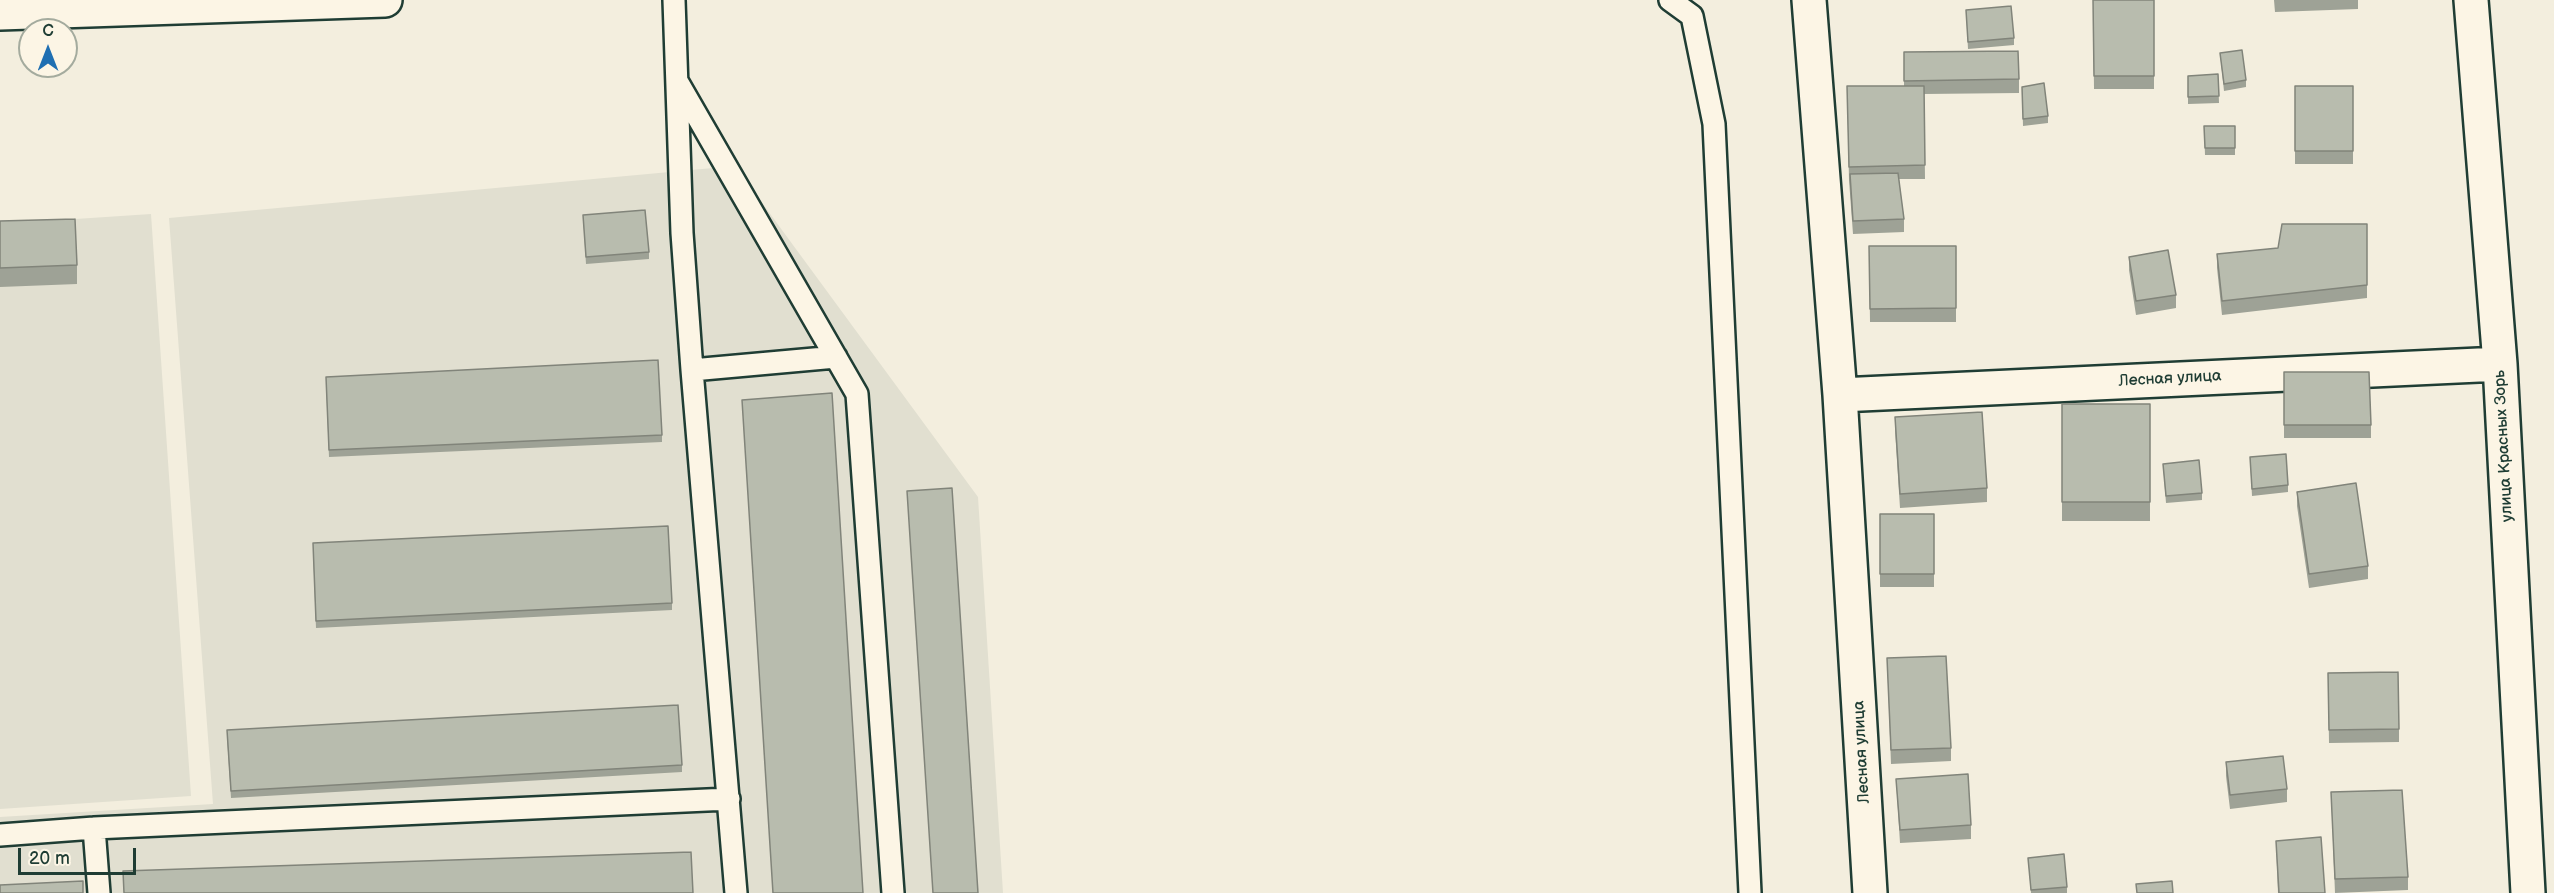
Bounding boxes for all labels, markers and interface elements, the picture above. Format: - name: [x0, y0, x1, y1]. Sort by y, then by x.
- north arrow: [18, 18, 78, 78]
- text: С: [42, 22, 54, 41]
- street label: Лесная улица: [2118, 367, 2222, 391]
- street label: улица Красных Зорь: [2490, 370, 2518, 522]
- street label: Лесная улица: [1850, 700, 1874, 804]
- scale bar: [21, 836, 140, 874]
- text: 20 m: [29, 848, 70, 869]

